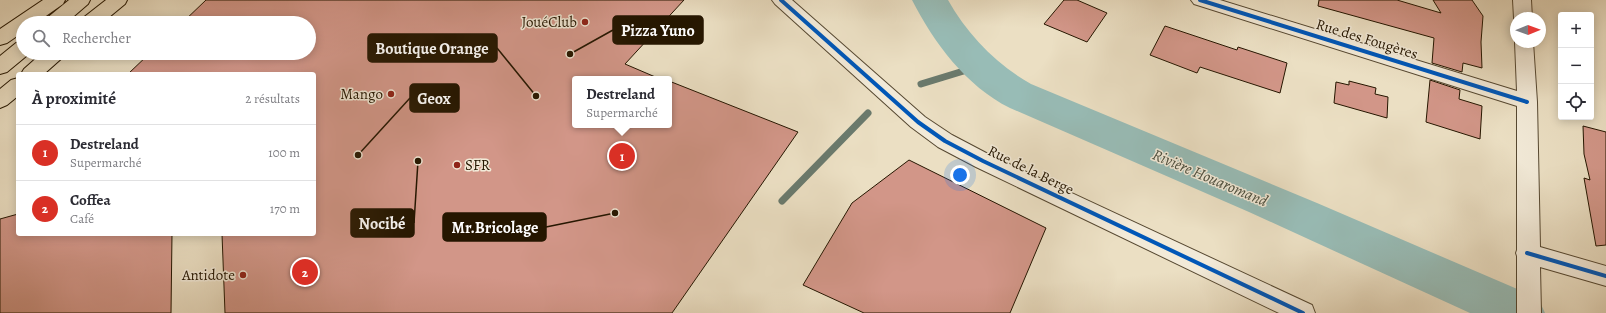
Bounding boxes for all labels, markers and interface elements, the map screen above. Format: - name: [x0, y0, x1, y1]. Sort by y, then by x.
- place label: JouéClub: [522, 12, 577, 32]
- north arrow: [1510, 12, 1546, 48]
- map controls: [1558, 12, 1594, 120]
- button: +: [1558, 12, 1594, 48]
- street label: Rue des Fougères: [1314, 14, 1420, 64]
- search box: [16, 16, 316, 60]
- callout: Pizza Yuno: [613, 16, 703, 44]
- marker: JouéClub: [580, 17, 590, 27]
- text: Pizza Yuno: [621, 20, 695, 42]
- icon: search: [30, 27, 52, 49]
- text: Rechercher: [62, 28, 131, 48]
- callout: Boutique Orange: [368, 34, 497, 62]
- text: Boutique Orange: [375, 38, 489, 60]
- button: −: [1558, 48, 1594, 84]
- popup: [572, 76, 672, 128]
- place label: Mango: [340, 84, 383, 104]
- callout: Geox: [410, 84, 459, 112]
- text: Destreland: [586, 84, 655, 104]
- button: locate: [1558, 84, 1594, 120]
- text: À proximité: [32, 87, 116, 110]
- text: Geox: [417, 88, 451, 110]
- marker: Mango: [386, 89, 396, 99]
- text: 2 résultats: [245, 90, 300, 107]
- text: Supermarché: [586, 104, 658, 121]
- text: Destreland: [70, 134, 139, 154]
- pin: 1: [609, 141, 635, 171]
- street label: Rue de la Berge: [985, 141, 1078, 200]
- text: 1: [43, 144, 47, 161]
- text: 100 m: [268, 144, 300, 161]
- water label: Rivière Houaromand: [1149, 144, 1272, 212]
- text: Supermarché: [70, 154, 142, 171]
- place label: SFR: [465, 155, 491, 175]
- marker: SFR: [452, 160, 462, 170]
- your location: [950, 165, 970, 185]
- text: Coffea: [70, 190, 111, 210]
- text: 2: [42, 200, 48, 217]
- text: 170 m: [270, 200, 300, 217]
- callout: Nocibé: [351, 209, 414, 237]
- text: Café: [70, 210, 94, 227]
- text: Nocibé: [359, 213, 405, 235]
- callout: Mr.Bricolage: [443, 213, 546, 241]
- text: Mr.Bricolage: [452, 217, 538, 239]
- pin: 2: [292, 257, 318, 287]
- place label: Antidote: [181, 265, 235, 285]
- marker: Antidote: [238, 270, 248, 280]

